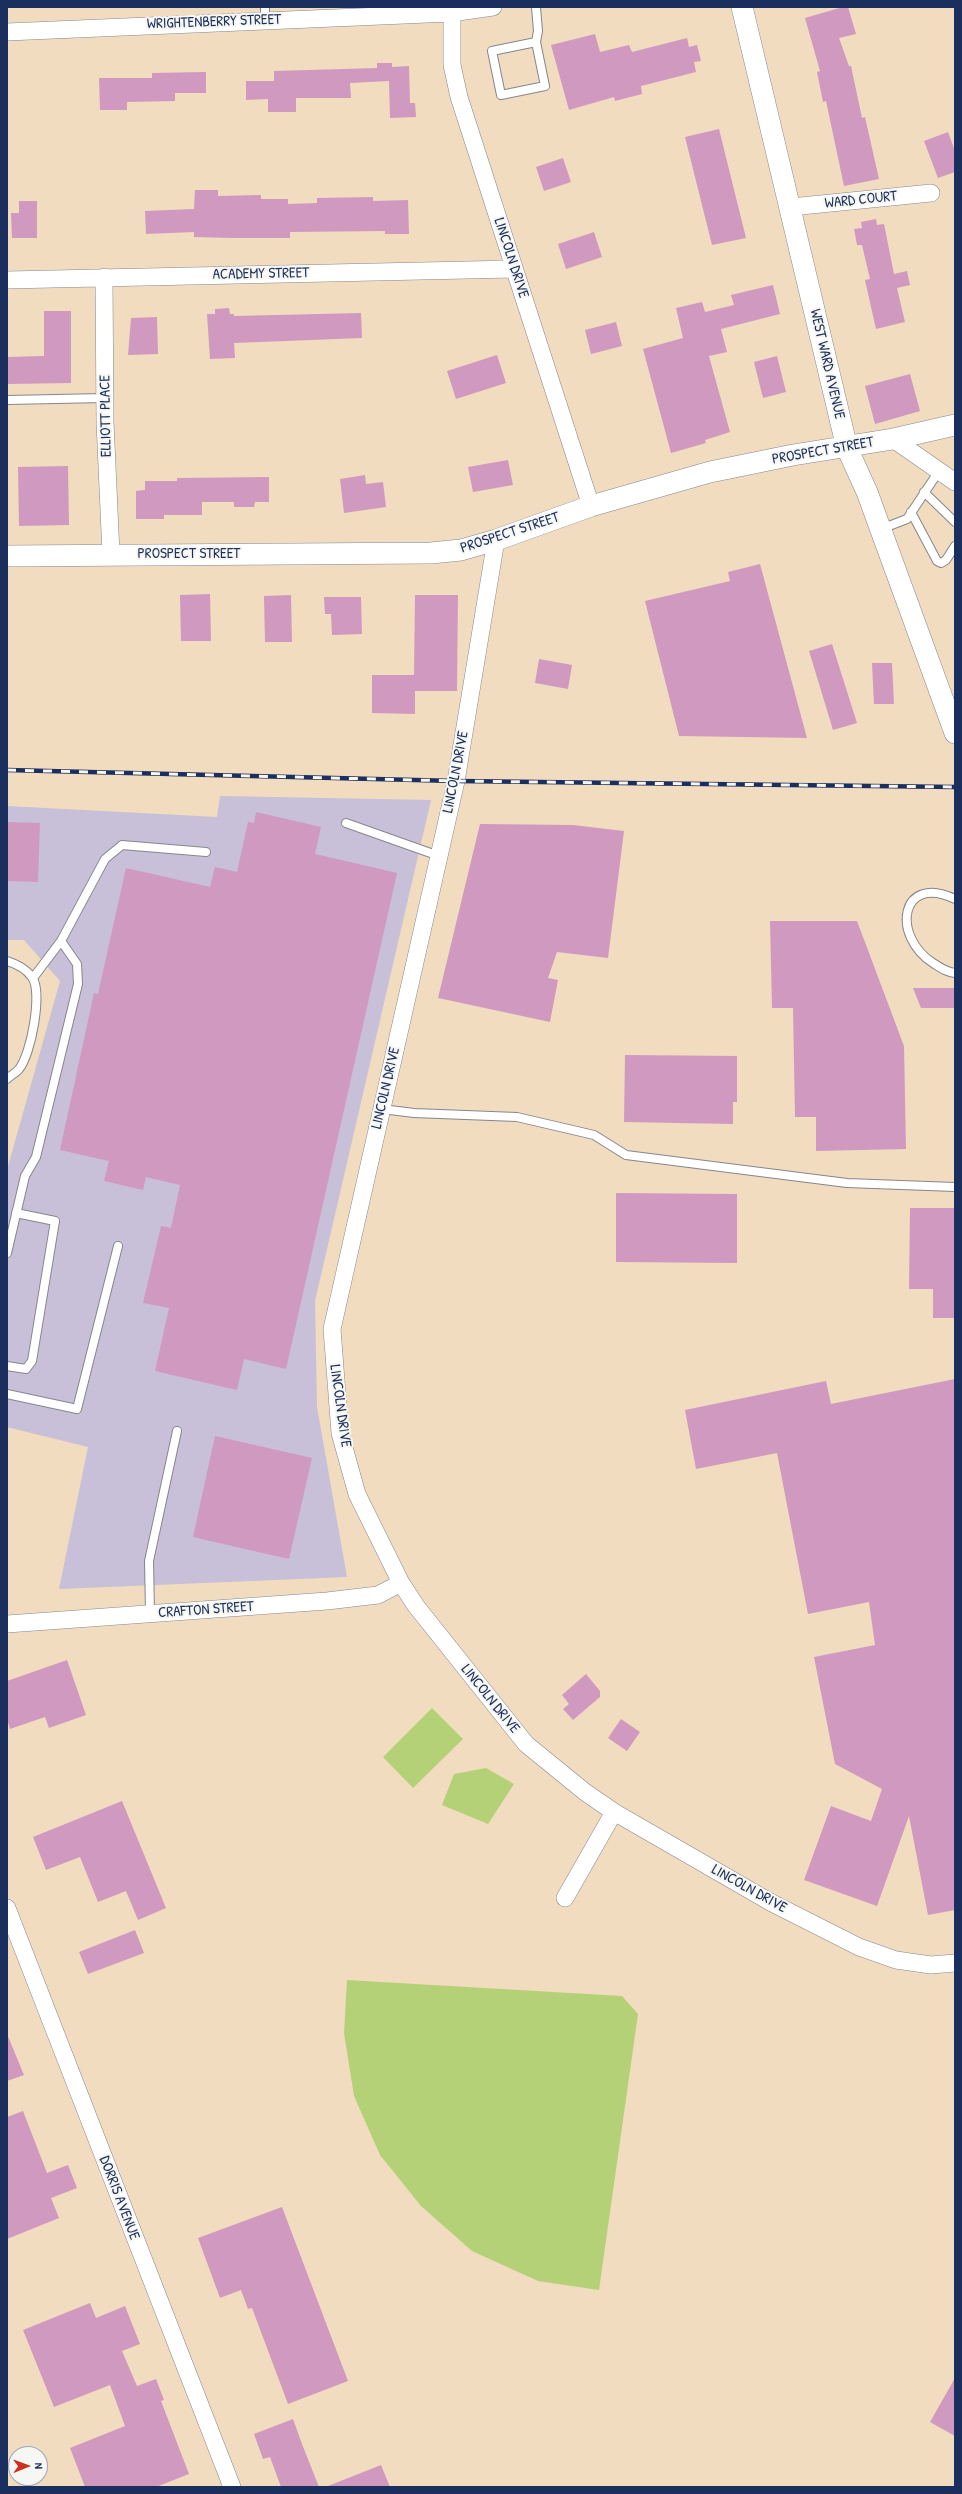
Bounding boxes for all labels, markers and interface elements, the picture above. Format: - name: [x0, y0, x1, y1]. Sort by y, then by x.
- street label: WRIGHTENBERRY STREET: [147, 11, 281, 33]
- street label: WARD COURT: [824, 187, 898, 213]
- street label: LINCOLN DRIVE: [490, 216, 532, 300]
- street label: ACADEMY STREET: [213, 264, 309, 284]
- street label: WEST WARD AVENUE: [806, 307, 848, 421]
- street label: ELLIOTT PLACE: [96, 375, 116, 457]
- street label: PROSPECT STREET: [771, 433, 875, 469]
- street label: PROSPECT STREET: [458, 509, 562, 557]
- street label: PROSPECT STREET: [138, 545, 240, 563]
- street label: LINCOLN DRIVE: [439, 729, 473, 815]
- street label: LINCOLN DRIVE: [368, 1045, 404, 1131]
- street label: LINCOLN DRIVE: [325, 1364, 355, 1448]
- street label: CRAFTON STREET: [158, 1598, 254, 1622]
- street label: LINCOLN DRIVE: [457, 1661, 523, 1737]
- street label: LINCOLN DRIVE: [708, 1861, 790, 1917]
- street label: DORRIS AVENUE: [95, 2154, 143, 2242]
- north arrow: [8, 2446, 48, 2486]
- text: N: [32, 2463, 46, 2469]

